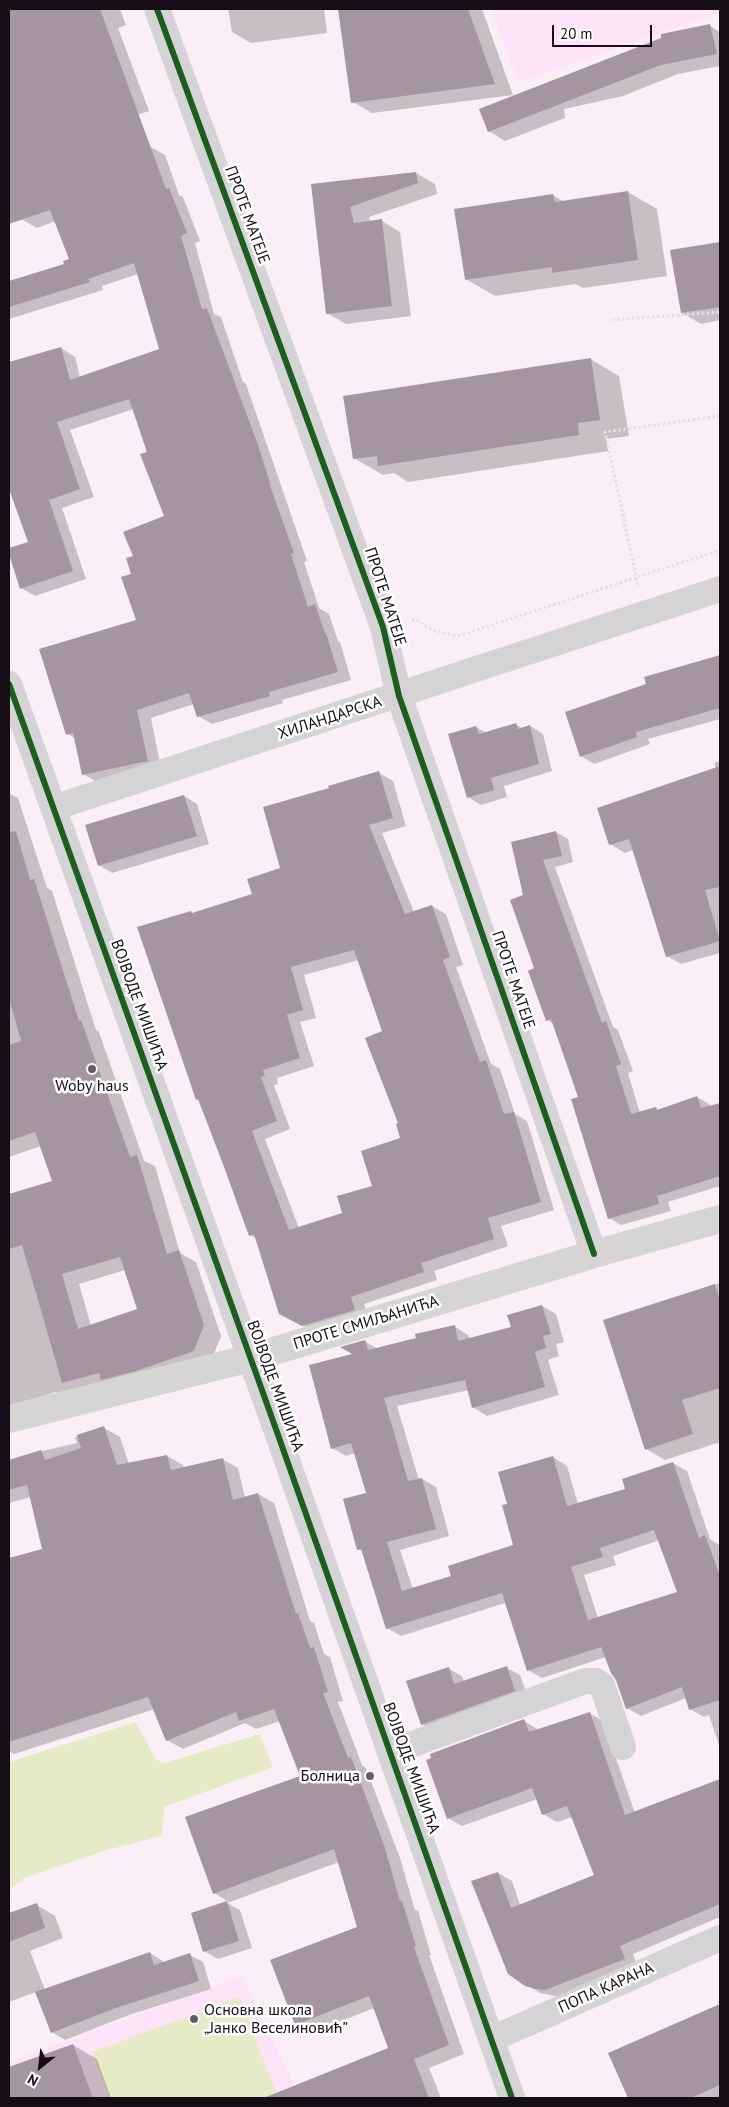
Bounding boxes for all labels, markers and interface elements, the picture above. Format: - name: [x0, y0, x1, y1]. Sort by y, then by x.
- scale bar: [554, 15, 654, 47]
- text: 20 m: [560, 24, 593, 43]
- street label: ПРОТЕ МАТЕЈЕ: [220, 163, 274, 267]
- street label: ПРОТЕ МАТЕЈЕ: [360, 545, 410, 649]
- street label: ХИЛАНДАРСКА: [276, 692, 384, 744]
- street label: ПРОТЕ МАТЕЈЕ: [487, 928, 539, 1032]
- street label: ВОЈВОДЕ МИШИЋА: [106, 937, 172, 1073]
- marker: Woby haus: [86, 1063, 98, 1075]
- place label: Woby haus: [55, 1076, 129, 1096]
- street label: ПРОТЕ СМИЉАНИЋА: [291, 1292, 441, 1354]
- street label: ВОЈВОДЕ МИШИЋА: [242, 1318, 308, 1454]
- street label: ВОЈВОДЕ МИШИЋА: [378, 1700, 444, 1836]
- place label: Болница: [301, 1766, 360, 1786]
- marker: Болница: [364, 1770, 376, 1782]
- street label: ПОПА КАРАНА: [555, 1958, 657, 2018]
- place label: Основна школа „Јанко Веселиновић”: [204, 2000, 348, 2038]
- marker: Основна школа „Јанко Веселиновић”: [188, 2013, 200, 2025]
- north arrow: [15, 2042, 65, 2092]
- text: N: [24, 2070, 41, 2090]

